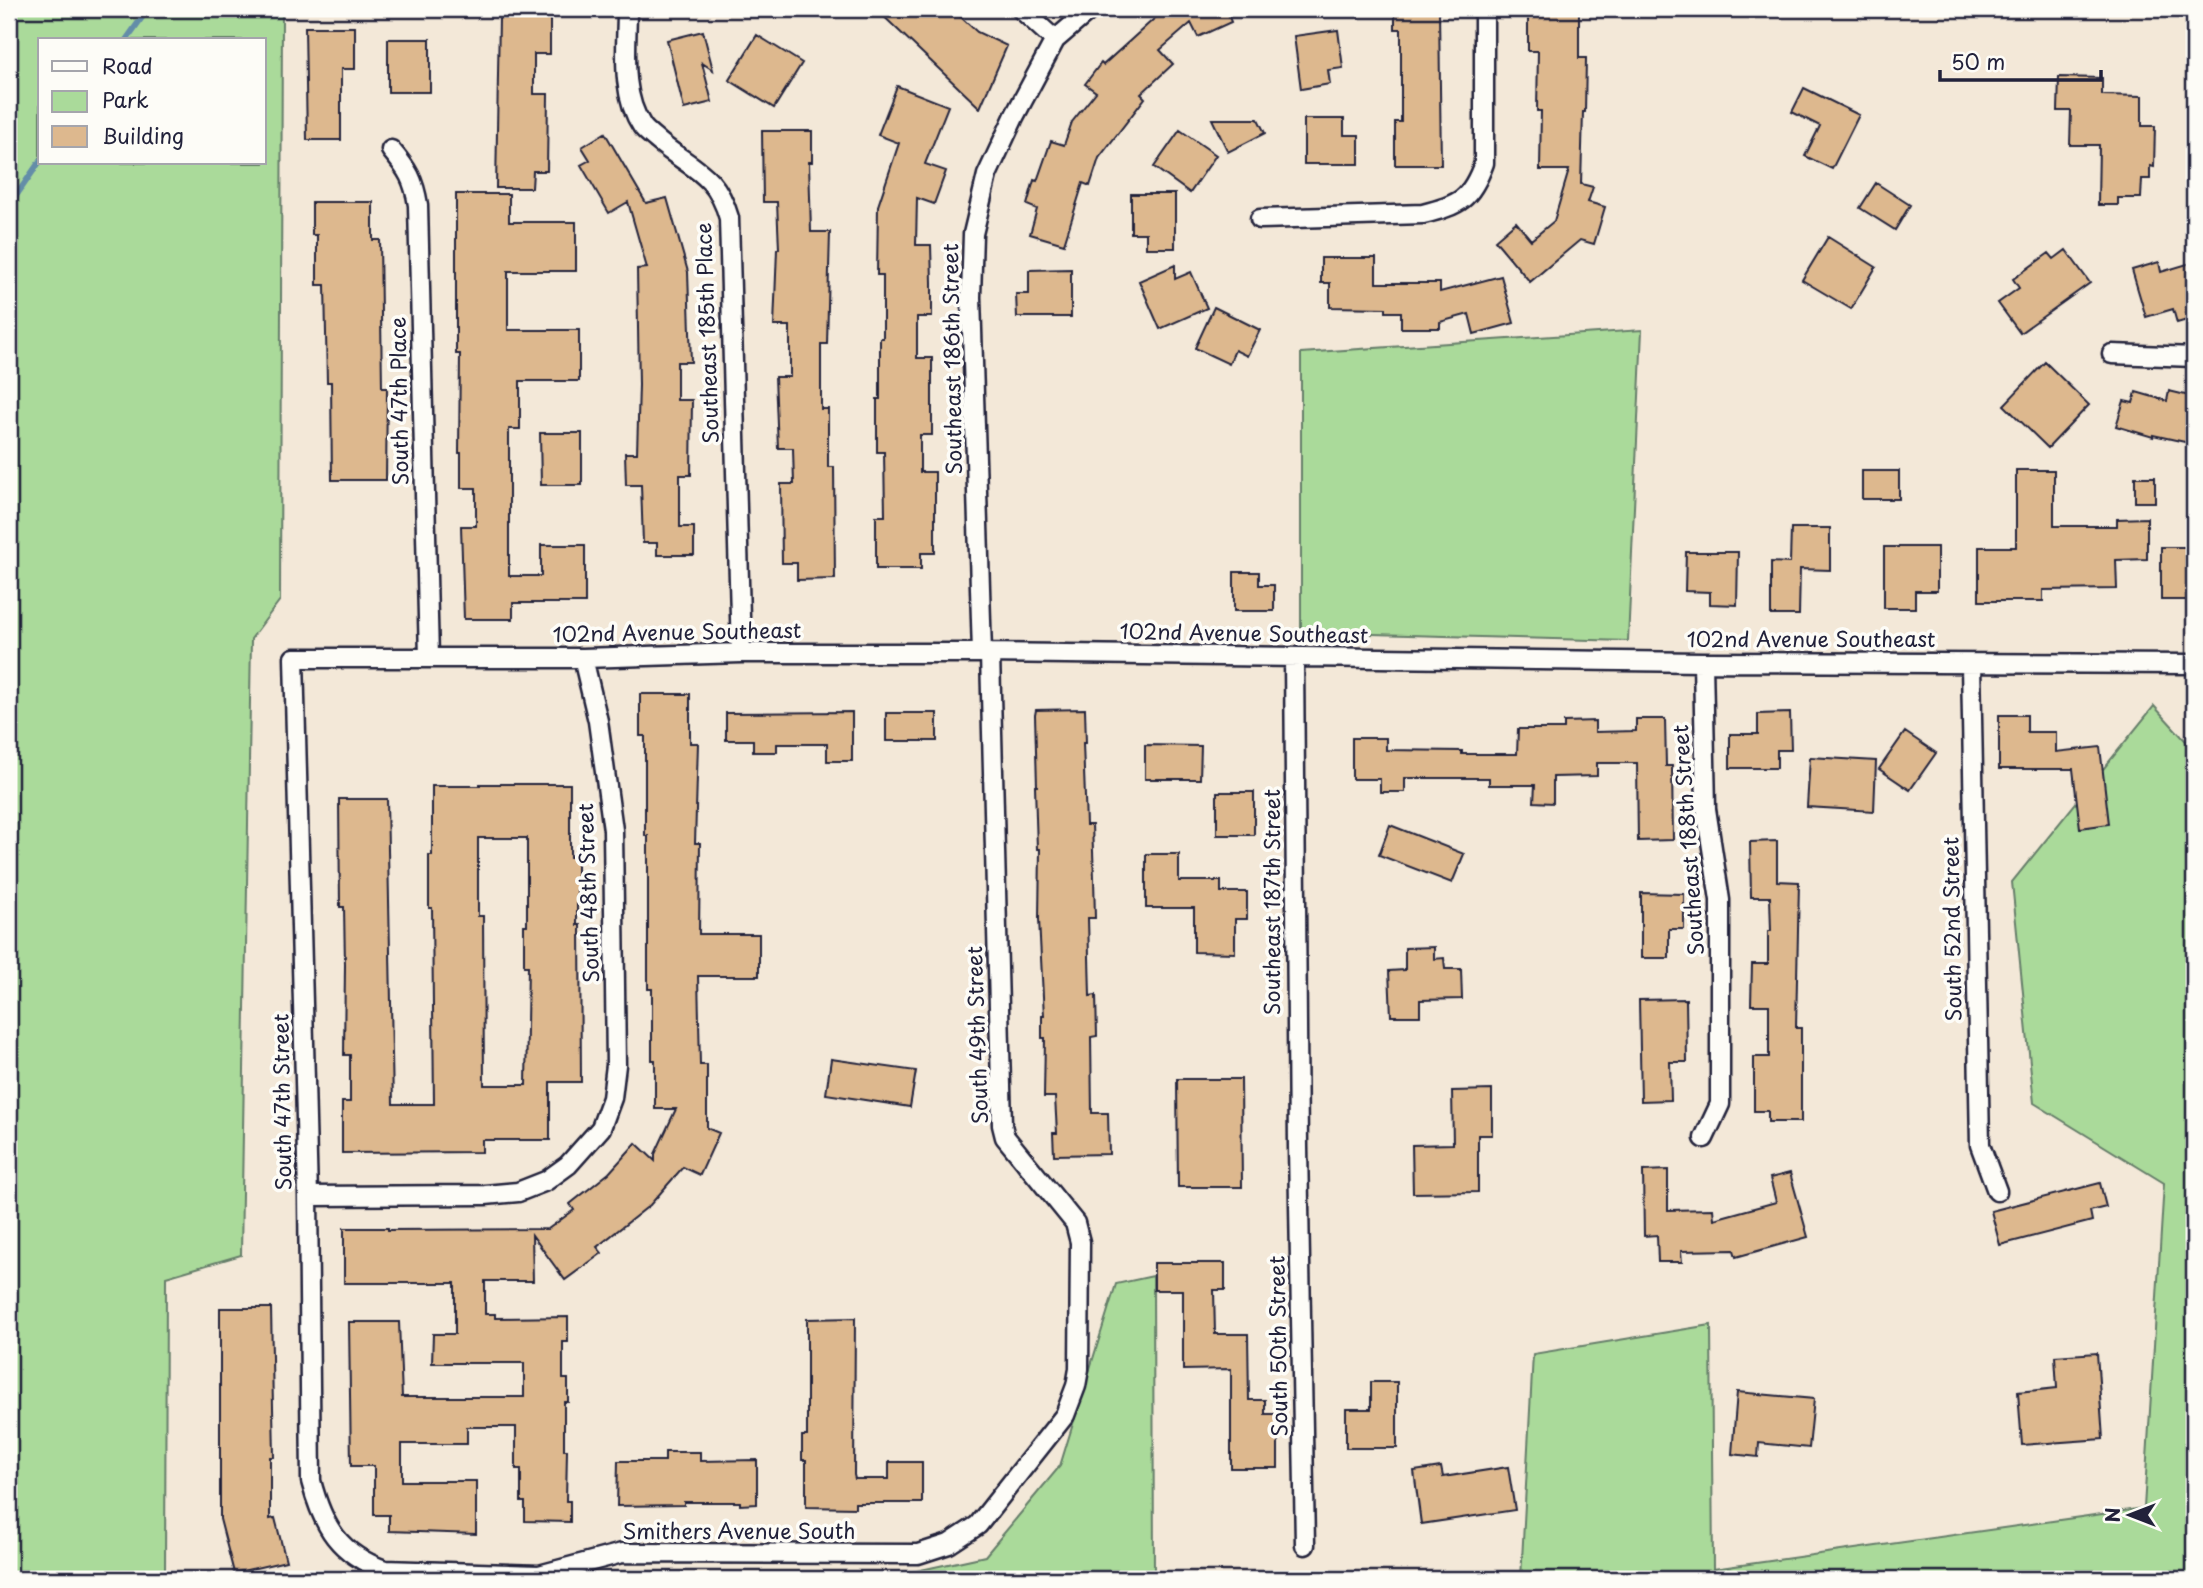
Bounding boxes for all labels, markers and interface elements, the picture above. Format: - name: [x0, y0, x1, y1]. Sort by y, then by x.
- legend: [38, 38, 266, 164]
- scale bar: [1940, 38, 2102, 82]
- text: 50 m: [1951, 45, 2005, 77]
- text: Road: [102, 49, 153, 81]
- text: Park: [102, 83, 149, 115]
- text: Building: [102, 119, 184, 151]
- street label: Southeast 185th Place: [686, 222, 726, 444]
- street label: Southeast 186th Street: [933, 243, 969, 475]
- street label: South 47th Place: [381, 316, 415, 486]
- street label: 102nd Avenue Southeast: [552, 613, 802, 649]
- street label: 102nd Avenue Southeast: [1119, 614, 1369, 650]
- street label: 102nd Avenue Southeast: [1687, 622, 1935, 654]
- street label: Southeast 188th Street: [1663, 724, 1711, 957]
- street label: Southeast 187th Street: [1255, 789, 1287, 1015]
- street label: South 48th Street: [568, 803, 606, 983]
- street label: South 52nd Street: [1933, 837, 1969, 1022]
- street label: South 49th Street: [957, 946, 995, 1125]
- street label: South 47th Street: [263, 1013, 299, 1191]
- street label: South 50th Street: [1259, 1255, 1295, 1437]
- north arrow: [2094, 1480, 2164, 1550]
- text: N: [2098, 1507, 2126, 1523]
- street label: Smithers Avenue South: [622, 1514, 856, 1546]

